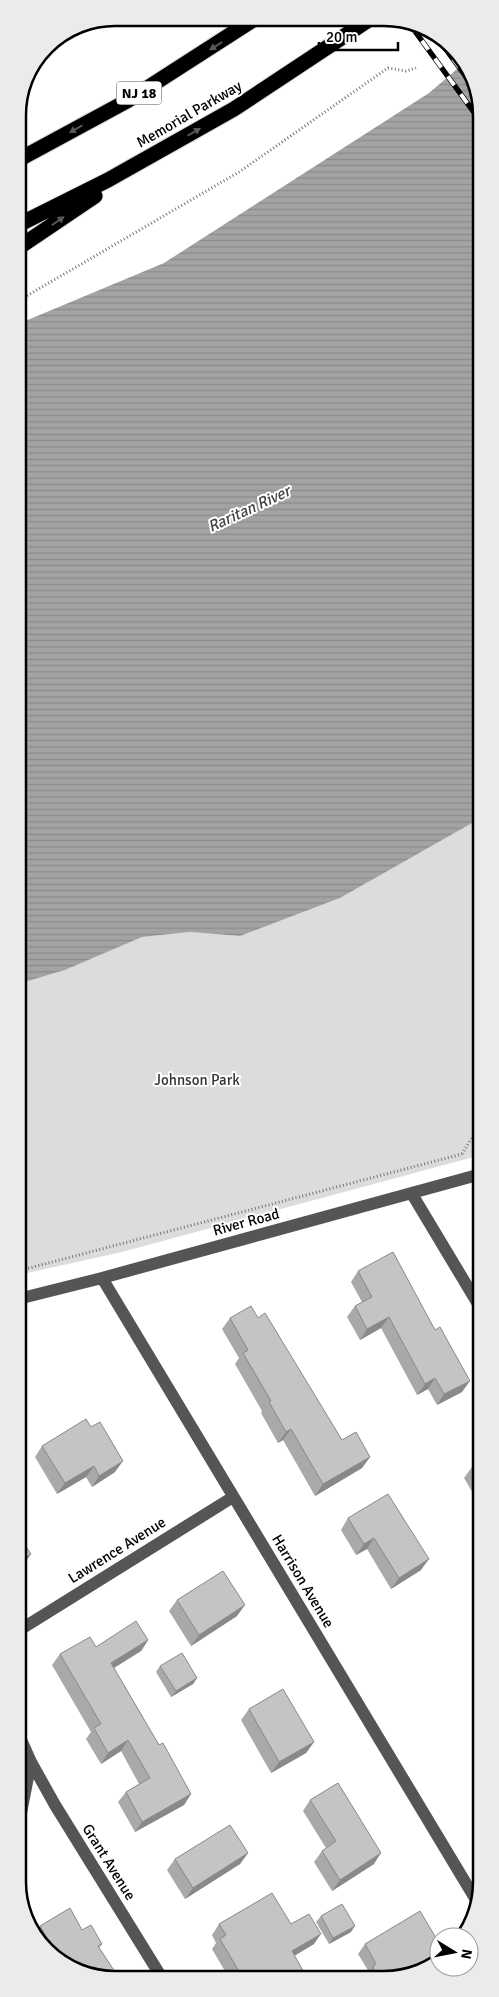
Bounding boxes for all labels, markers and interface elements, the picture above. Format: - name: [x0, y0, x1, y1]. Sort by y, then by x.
- scale bar: [319, 20, 398, 52]
- text: 20 m: [326, 28, 357, 46]
- one-way arrow: [209, 41, 222, 50]
- street label: Memorial Parkway: [133, 77, 245, 151]
- road number: NJ 18: [116, 82, 162, 105]
- one-way arrow: [69, 125, 84, 133]
- one-way arrow: [187, 128, 202, 136]
- one-way arrow: [51, 217, 65, 226]
- water label: Raritan River: [205, 480, 295, 537]
- park label: Johnson Park: [154, 1071, 240, 1089]
- street label: River Road: [211, 1204, 281, 1239]
- street label: Lawrence Avenue: [65, 1513, 169, 1587]
- street label: Harrison Avenue: [268, 1531, 338, 1631]
- street label: Grant Avenue: [78, 1821, 140, 1903]
- north arrow: [429, 1927, 479, 1977]
- text: N: [457, 1948, 476, 1960]

